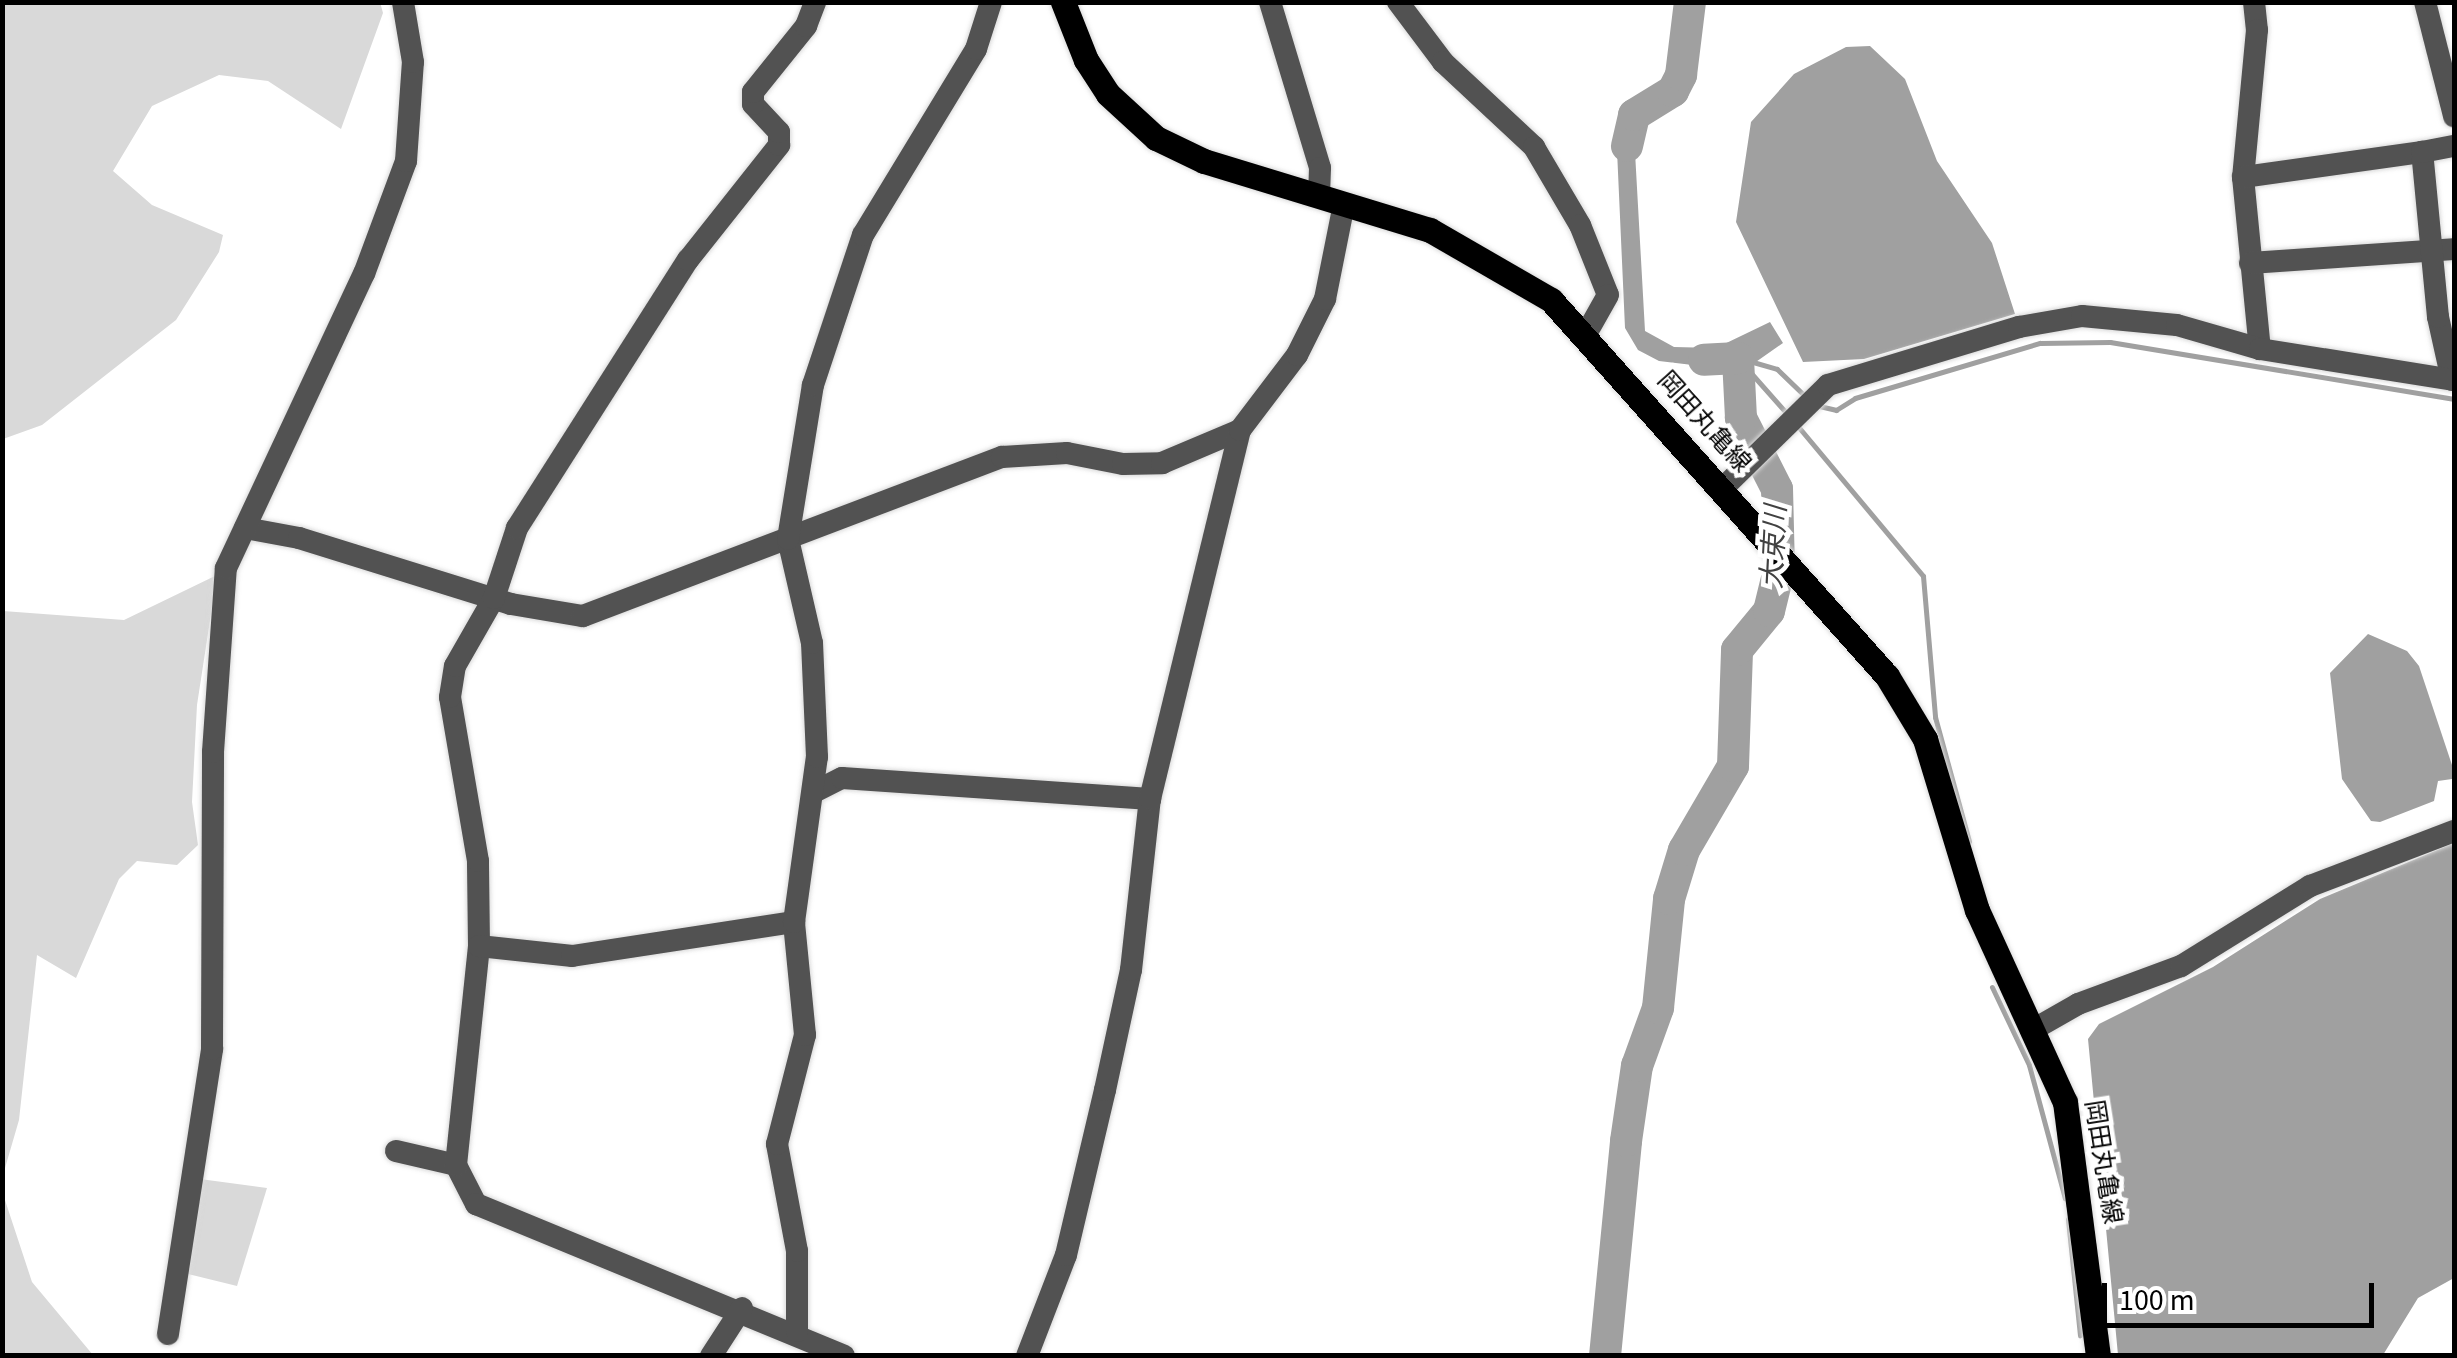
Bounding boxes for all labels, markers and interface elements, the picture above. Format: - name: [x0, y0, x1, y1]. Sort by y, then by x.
- street label: 岡田丸亀線: [1651, 366, 1757, 478]
- water label: 大束川: [1755, 504, 1793, 590]
- street label: 岡田丸亀線: [2078, 1098, 2128, 1226]
- scale bar: [2107, 1263, 2380, 1325]
- text: 100 m: [2119, 1279, 2195, 1322]

